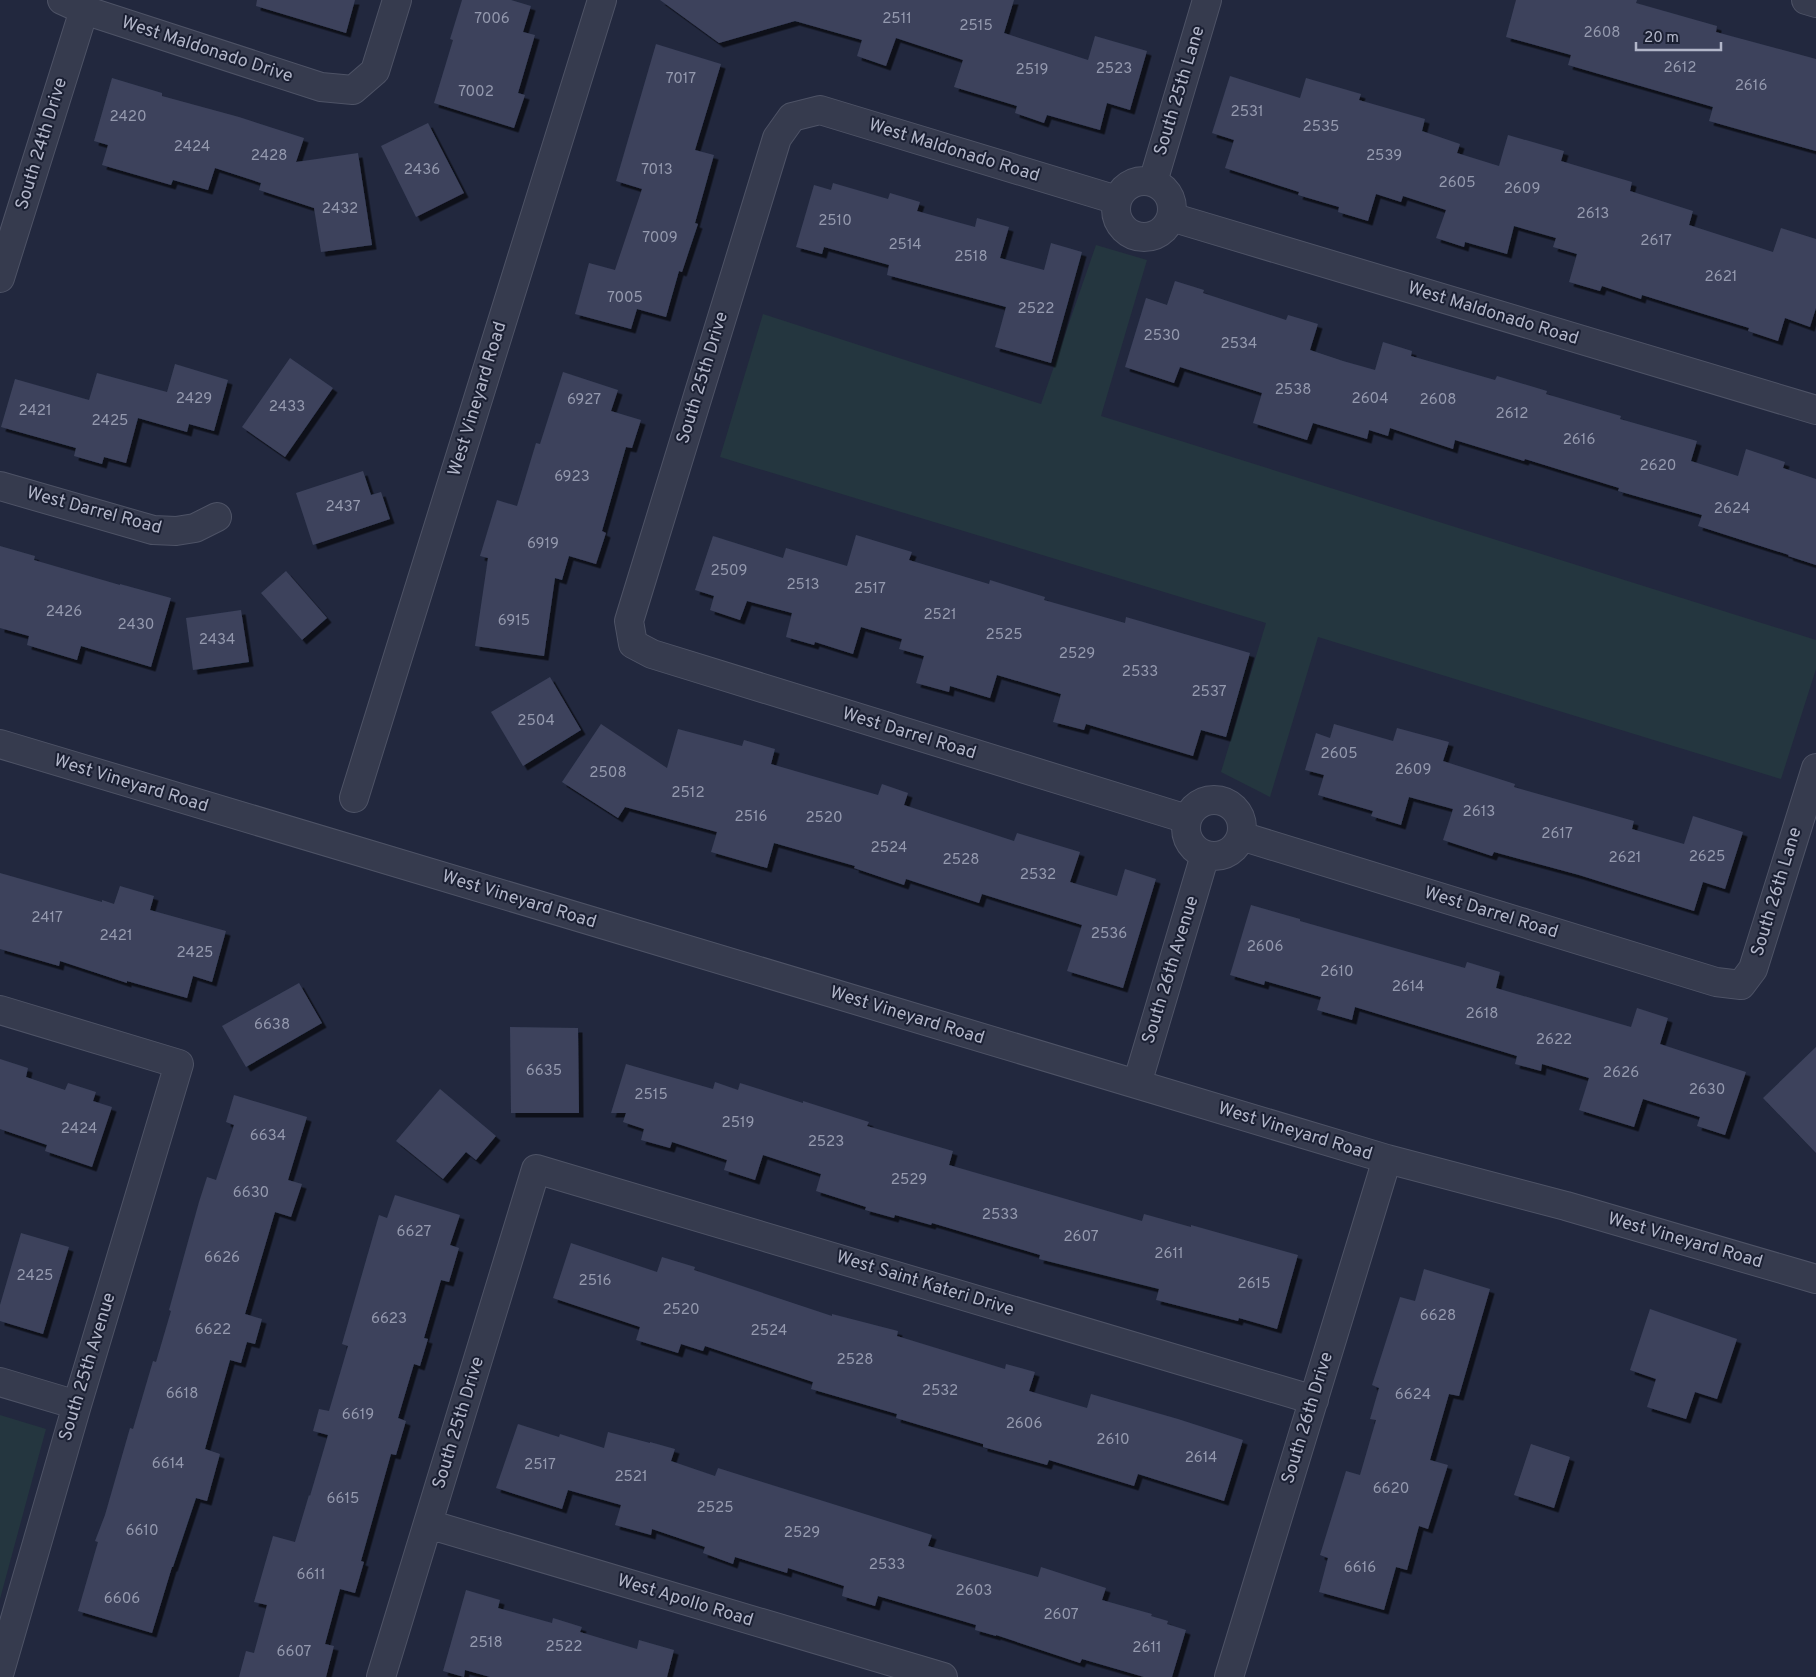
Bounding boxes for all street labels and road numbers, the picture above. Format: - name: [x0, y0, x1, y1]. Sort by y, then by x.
- street label: West Maldonado Drive: [118, 11, 296, 89]
- street label: South 25th Lane: [1149, 23, 1211, 159]
- street label: South 24th Drive: [11, 75, 73, 213]
- street label: West Maldonado Road: [866, 114, 1042, 188]
- street label: West Maldonado Road: [1405, 277, 1581, 351]
- street label: South 25th Drive: [672, 309, 734, 447]
- street label: West Vineyard Road: [444, 319, 512, 479]
- street label: West Darrel Road: [24, 482, 164, 540]
- street label: West Darrel Road: [839, 703, 979, 765]
- street label: West Vineyard Road: [51, 750, 211, 818]
- street label: South 26th Lane: [1746, 825, 1808, 959]
- street label: West Vineyard Road: [439, 866, 599, 934]
- street label: West Darrel Road: [1421, 882, 1561, 944]
- street label: South 26th Avenue: [1138, 893, 1204, 1047]
- street label: West Vineyard Road: [827, 982, 987, 1050]
- street label: West Vineyard Road: [1215, 1098, 1375, 1166]
- street label: West Vineyard Road: [1605, 1208, 1765, 1274]
- street label: West Saint Kateri Drive: [833, 1246, 1017, 1322]
- street label: South 25th Avenue: [55, 1290, 121, 1444]
- street label: South 26th Drive: [1277, 1349, 1339, 1487]
- street label: South 25th Drive: [428, 1354, 490, 1492]
- street label: West Apollo Road: [614, 1569, 756, 1633]

